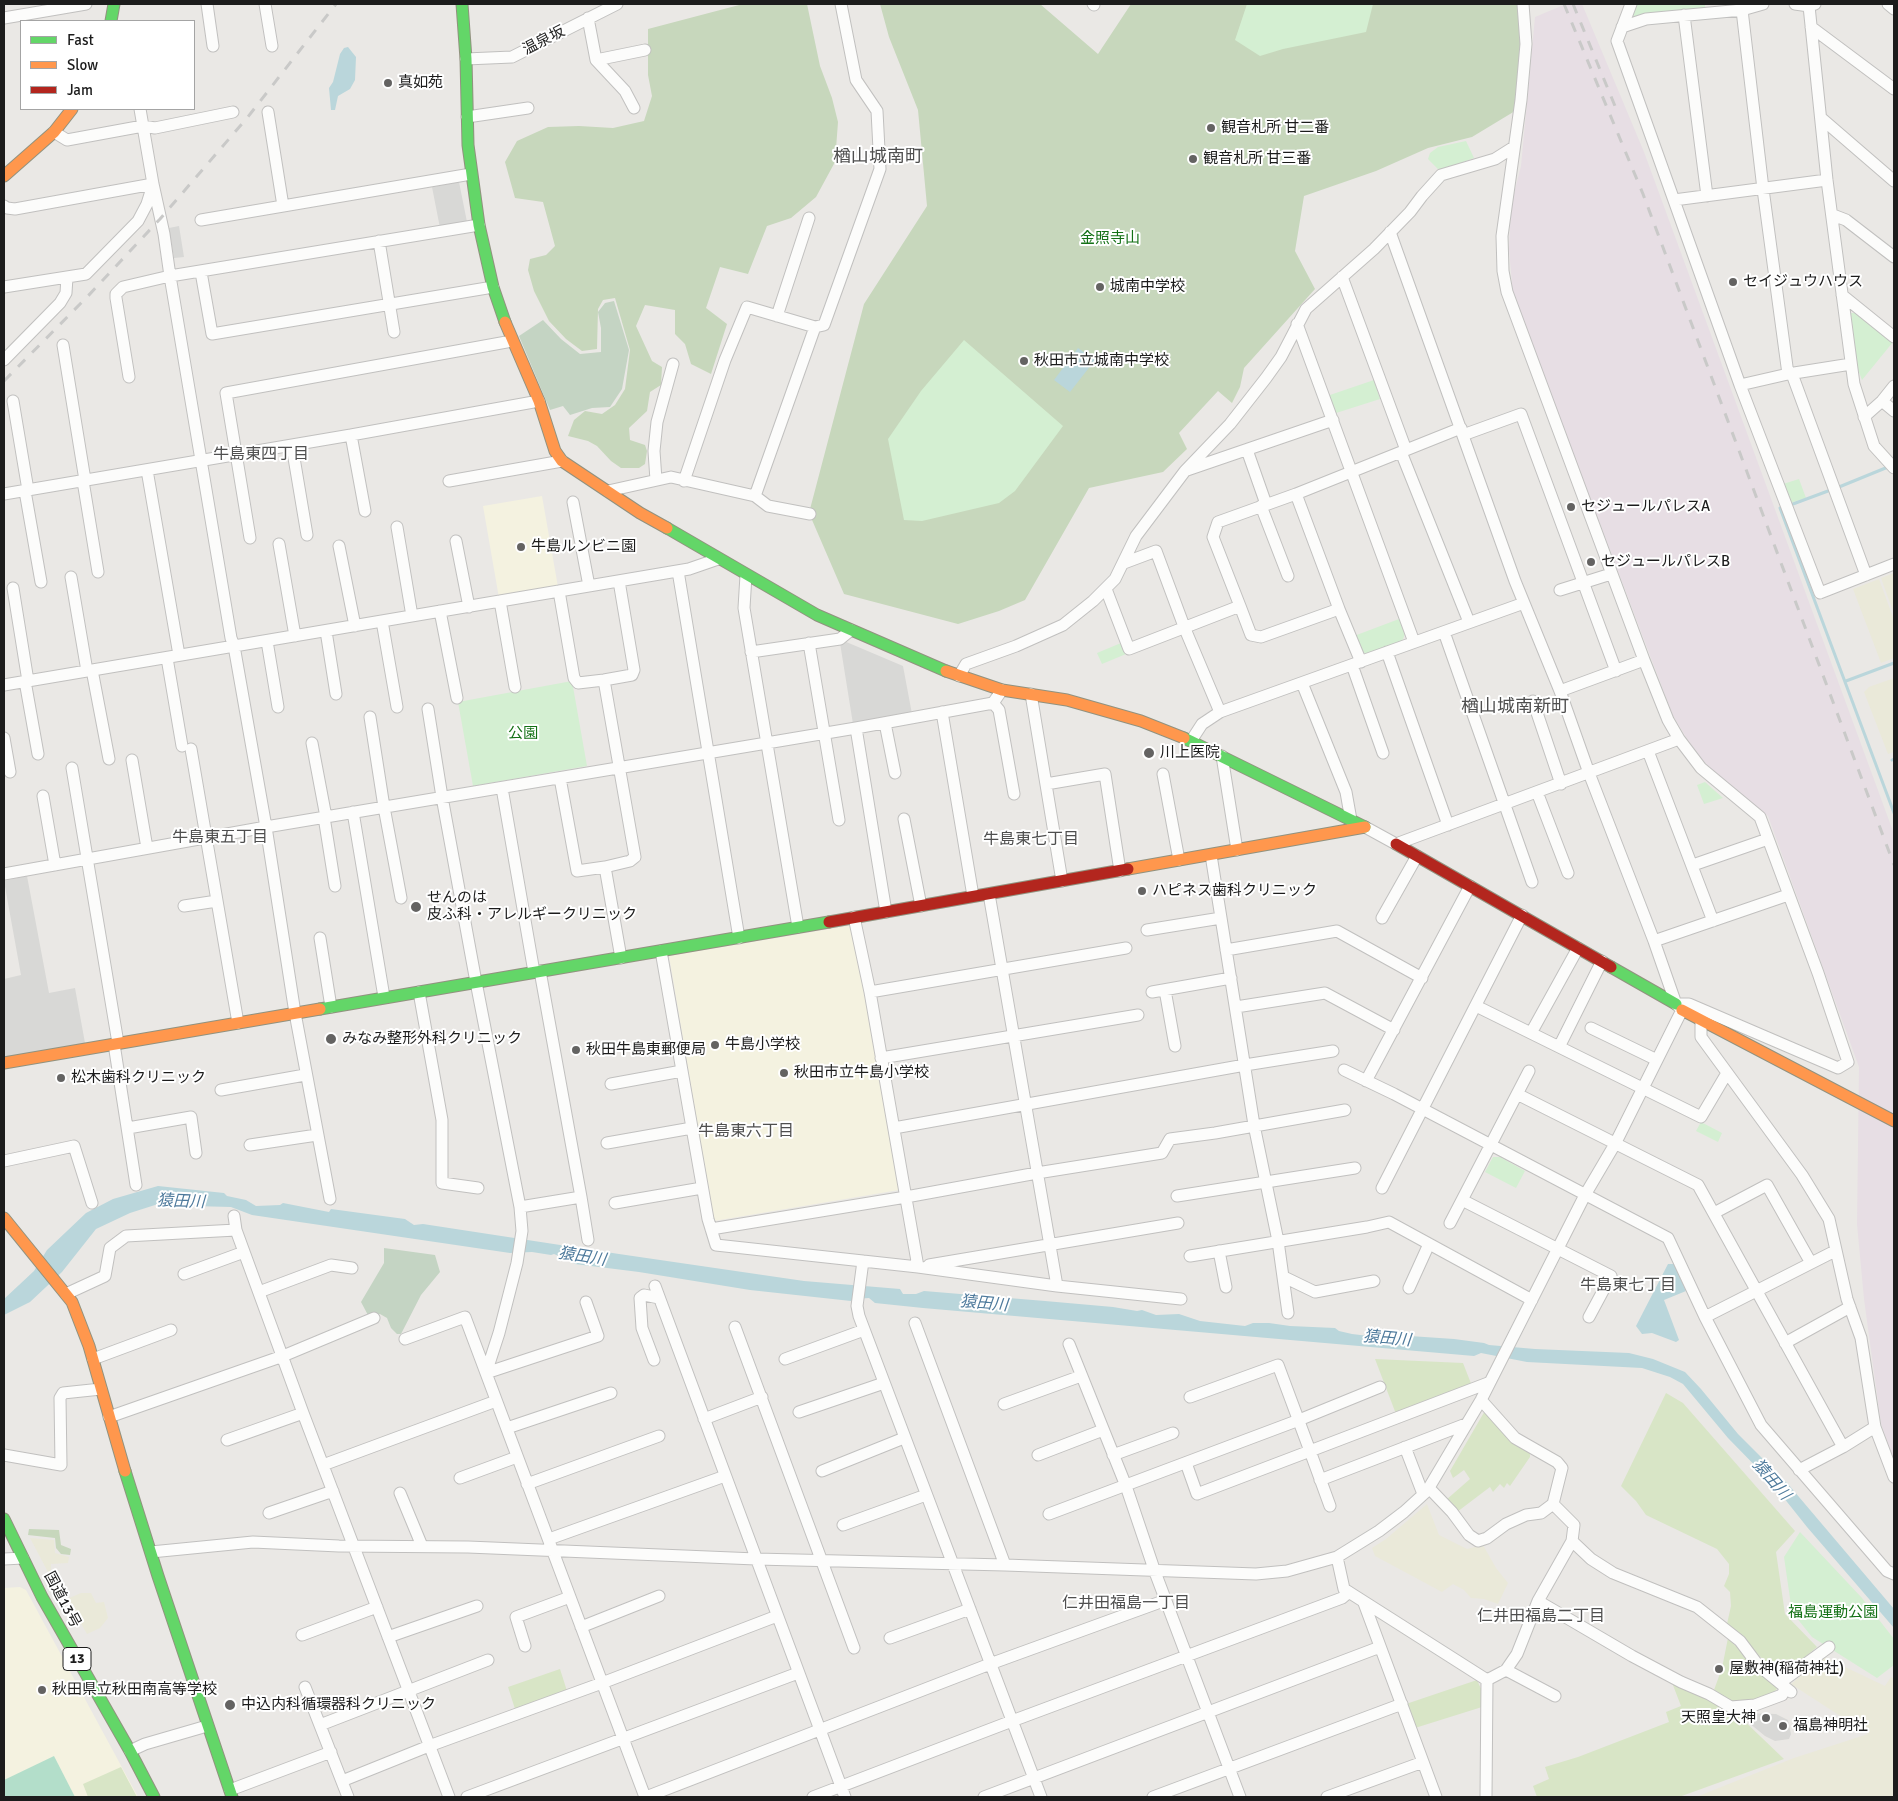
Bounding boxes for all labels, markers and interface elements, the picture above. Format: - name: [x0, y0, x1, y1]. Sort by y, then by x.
- legend: [20, 20, 195, 110]
- street label: 温泉坂: [520, 23, 568, 59]
- text: Fast: [67, 31, 94, 49]
- text: Slow: [67, 56, 98, 74]
- place label: 真如苑: [398, 74, 443, 92]
- marker: 真如苑: [382, 77, 394, 89]
- text: Jam: [67, 81, 93, 99]
- place label: 観音札所 甘二番: [1221, 119, 1329, 137]
- marker: 観音札所 甘二番: [1205, 122, 1217, 134]
- district label: 楢山城南町: [833, 146, 923, 168]
- place label: 観音札所 甘三番: [1203, 150, 1311, 168]
- marker: 観音札所 甘三番: [1187, 153, 1199, 165]
- park label: 金照寺山: [1080, 230, 1140, 248]
- place label: セイジュウハウス: [1743, 273, 1863, 291]
- marker: セイジュウハウス: [1727, 276, 1739, 288]
- place label: 城南中学校: [1110, 278, 1185, 296]
- marker: 城南中学校: [1094, 281, 1106, 293]
- place label: 秋田市立城南中学校: [1034, 352, 1169, 370]
- marker: 秋田市立城南中学校: [1018, 355, 1030, 367]
- district label: 牛島東四丁目: [213, 445, 309, 465]
- place label: セジュールパレスA: [1581, 498, 1710, 516]
- marker: セジュールパレスA: [1565, 501, 1577, 513]
- place label: 牛島ルンビニ園: [531, 538, 636, 556]
- marker: 牛島ルンビニ園: [515, 541, 527, 553]
- place label: セジュールパレスB: [1601, 553, 1730, 571]
- marker: セジュールパレスB: [1585, 556, 1597, 568]
- district label: 楢山城南新町: [1461, 696, 1569, 718]
- park label: 公園: [508, 725, 538, 743]
- place label: 川上医院: [1160, 744, 1220, 762]
- marker: 川上医院: [1142, 746, 1156, 760]
- district label: 牛島東五丁目: [172, 828, 268, 848]
- district label: 牛島東七丁目: [983, 830, 1079, 850]
- place label: ハピネス歯科クリニック: [1152, 882, 1317, 900]
- marker: ハピネス歯科クリニック: [1136, 885, 1148, 897]
- place label: せんのは 皮ふ科・アレルギークリニック: [427, 889, 637, 924]
- marker: せんのは 皮ふ科・アレルギークリニック: [409, 900, 423, 914]
- place label: みなみ整形外科クリニック: [342, 1030, 522, 1048]
- marker: みなみ整形外科クリニック: [324, 1032, 338, 1046]
- place label: 牛島小学校: [725, 1036, 800, 1054]
- marker: 牛島小学校: [709, 1039, 721, 1051]
- place label: 秋田牛島東郵便局: [586, 1041, 706, 1059]
- marker: 秋田牛島東郵便局: [570, 1044, 582, 1056]
- place label: 秋田市立牛島小学校: [794, 1064, 929, 1082]
- marker: 秋田市立牛島小学校: [778, 1067, 790, 1079]
- place label: 松木歯科クリニック: [71, 1069, 206, 1087]
- marker: 松木歯科クリニック: [55, 1072, 67, 1084]
- district label: 牛島東六丁目: [698, 1122, 794, 1142]
- water label: 猿田川: [157, 1192, 205, 1212]
- water label: 猿田川: [557, 1244, 607, 1270]
- district label: 牛島東七丁目: [1580, 1276, 1676, 1296]
- water label: 猿田川: [959, 1292, 1009, 1316]
- water label: 猿田川: [1362, 1327, 1412, 1351]
- water label: 猿田川: [1748, 1456, 1794, 1504]
- street label: 国道13号: [40, 1569, 84, 1631]
- district label: 仁井田福島一丁目: [1062, 1594, 1190, 1614]
- park label: 福島運動公園: [1788, 1604, 1878, 1622]
- district label: 仁井田福島二丁目: [1477, 1607, 1605, 1627]
- road number: 13: [63, 1648, 91, 1670]
- place label: 屋敷神(稲荷神社): [1729, 1660, 1844, 1678]
- marker: 屋敷神(稲荷神社): [1713, 1663, 1725, 1675]
- place label: 秋田県立秋田南高等学校: [52, 1681, 217, 1699]
- marker: 秋田県立秋田南高等学校: [36, 1684, 48, 1696]
- place label: 中込内科循環器科クリニック: [241, 1696, 436, 1714]
- marker: 中込内科循環器科クリニック: [223, 1698, 237, 1712]
- place label: 天照皇大神: [1681, 1709, 1756, 1727]
- marker: 天照皇大神: [1760, 1712, 1772, 1724]
- place label: 福島神明社: [1793, 1717, 1868, 1735]
- marker: 福島神明社: [1777, 1720, 1789, 1732]

